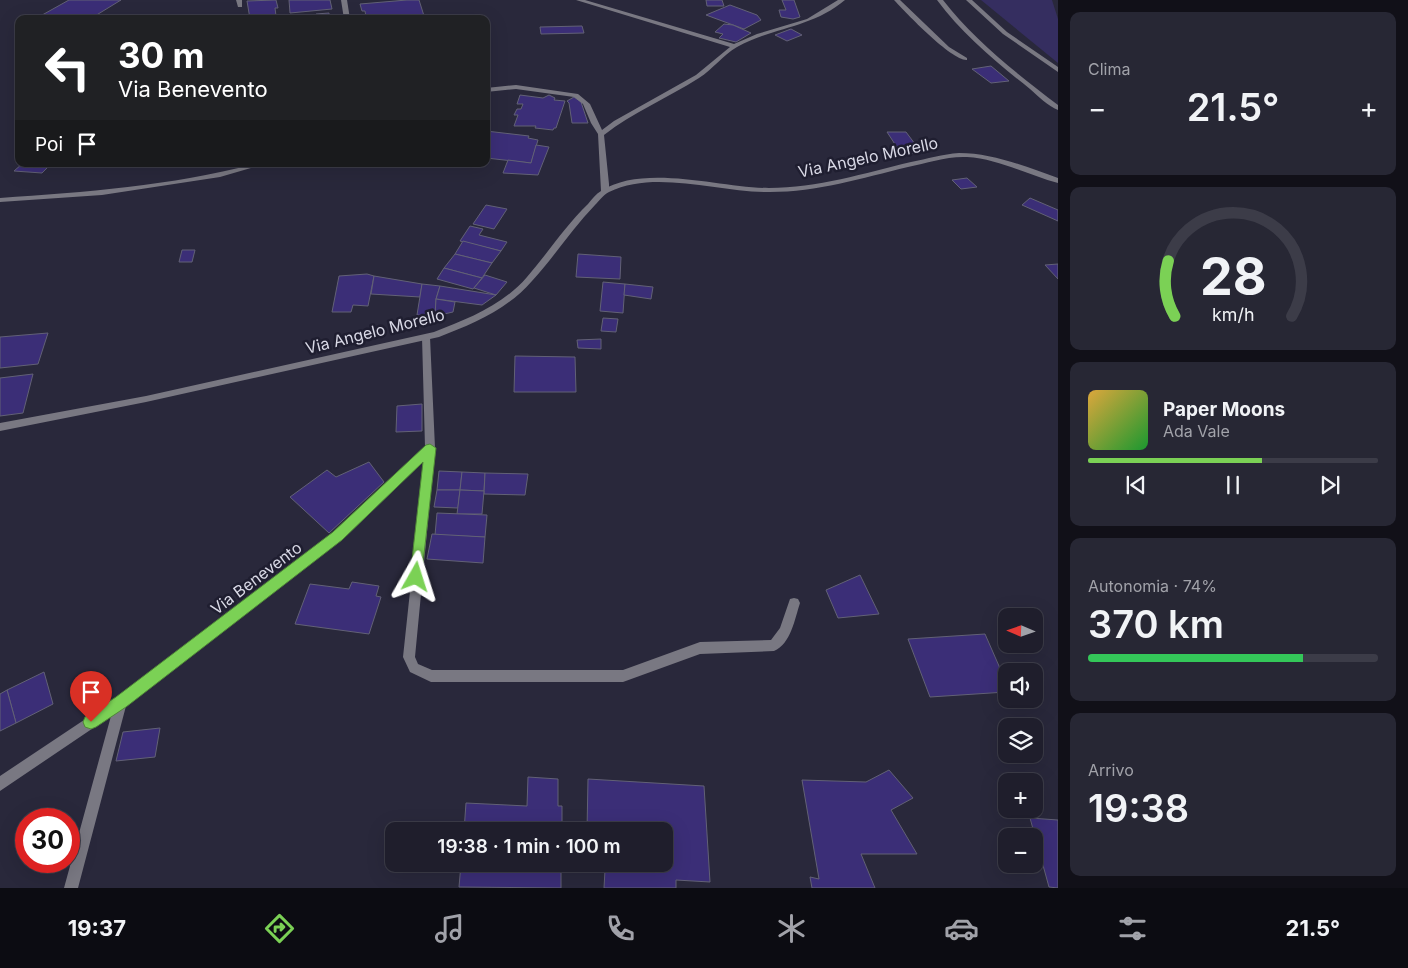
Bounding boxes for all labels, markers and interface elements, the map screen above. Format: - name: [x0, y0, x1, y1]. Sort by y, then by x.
- text: 30 m: [118, 34, 204, 76]
- icon: left: [35, 35, 100, 100]
- text: Clima: [1088, 59, 1130, 79]
- text: Via Benevento: [118, 76, 268, 102]
- text: 21.5°: [1187, 84, 1279, 130]
- text: −: [1088, 91, 1107, 125]
- text: +: [1359, 91, 1378, 125]
- icon: arrive: [73, 130, 101, 158]
- street label: Via Angelo Morello: [796, 132, 940, 182]
- text: Poi: [35, 133, 63, 156]
- text: 28: [1200, 245, 1266, 308]
- street label: Via Angelo Morello: [303, 304, 447, 358]
- text: km/h: [1212, 304, 1254, 325]
- text: Paper Moons: [1163, 398, 1285, 421]
- text: Ada Vale: [1163, 421, 1230, 441]
- icon: previous: [1122, 471, 1150, 499]
- icon: pause: [1219, 471, 1247, 499]
- icon: next: [1316, 471, 1344, 499]
- street label: Via Benevento: [207, 537, 305, 619]
- position arrow: [389, 550, 441, 602]
- text: Autonomia · 74%: [1088, 576, 1217, 596]
- text: 370 km: [1088, 601, 1224, 647]
- north arrow: [998, 608, 1042, 652]
- map controls: [998, 608, 1043, 873]
- button: sound: [998, 663, 1043, 708]
- pin: [70, 671, 112, 722]
- icon: arrive: [77, 678, 105, 706]
- button: layers: [998, 718, 1043, 763]
- text: Arrivo: [1088, 760, 1134, 780]
- button: +: [998, 773, 1043, 818]
- text: 19:38: [1088, 785, 1189, 831]
- speed limit sign: 30: [15, 808, 80, 873]
- button: −: [998, 828, 1043, 873]
- text: 19:38 · 1 min · 100 m: [437, 835, 621, 858]
- icon: directions: [262, 911, 297, 946]
- icon: music: [432, 911, 467, 946]
- icon: phone: [603, 911, 638, 946]
- icon: climate: [774, 911, 809, 946]
- icon: car: [944, 911, 979, 946]
- icon: filters: [1115, 911, 1150, 946]
- text: 19:37: [68, 915, 126, 941]
- text: 21.5°: [1286, 915, 1340, 941]

